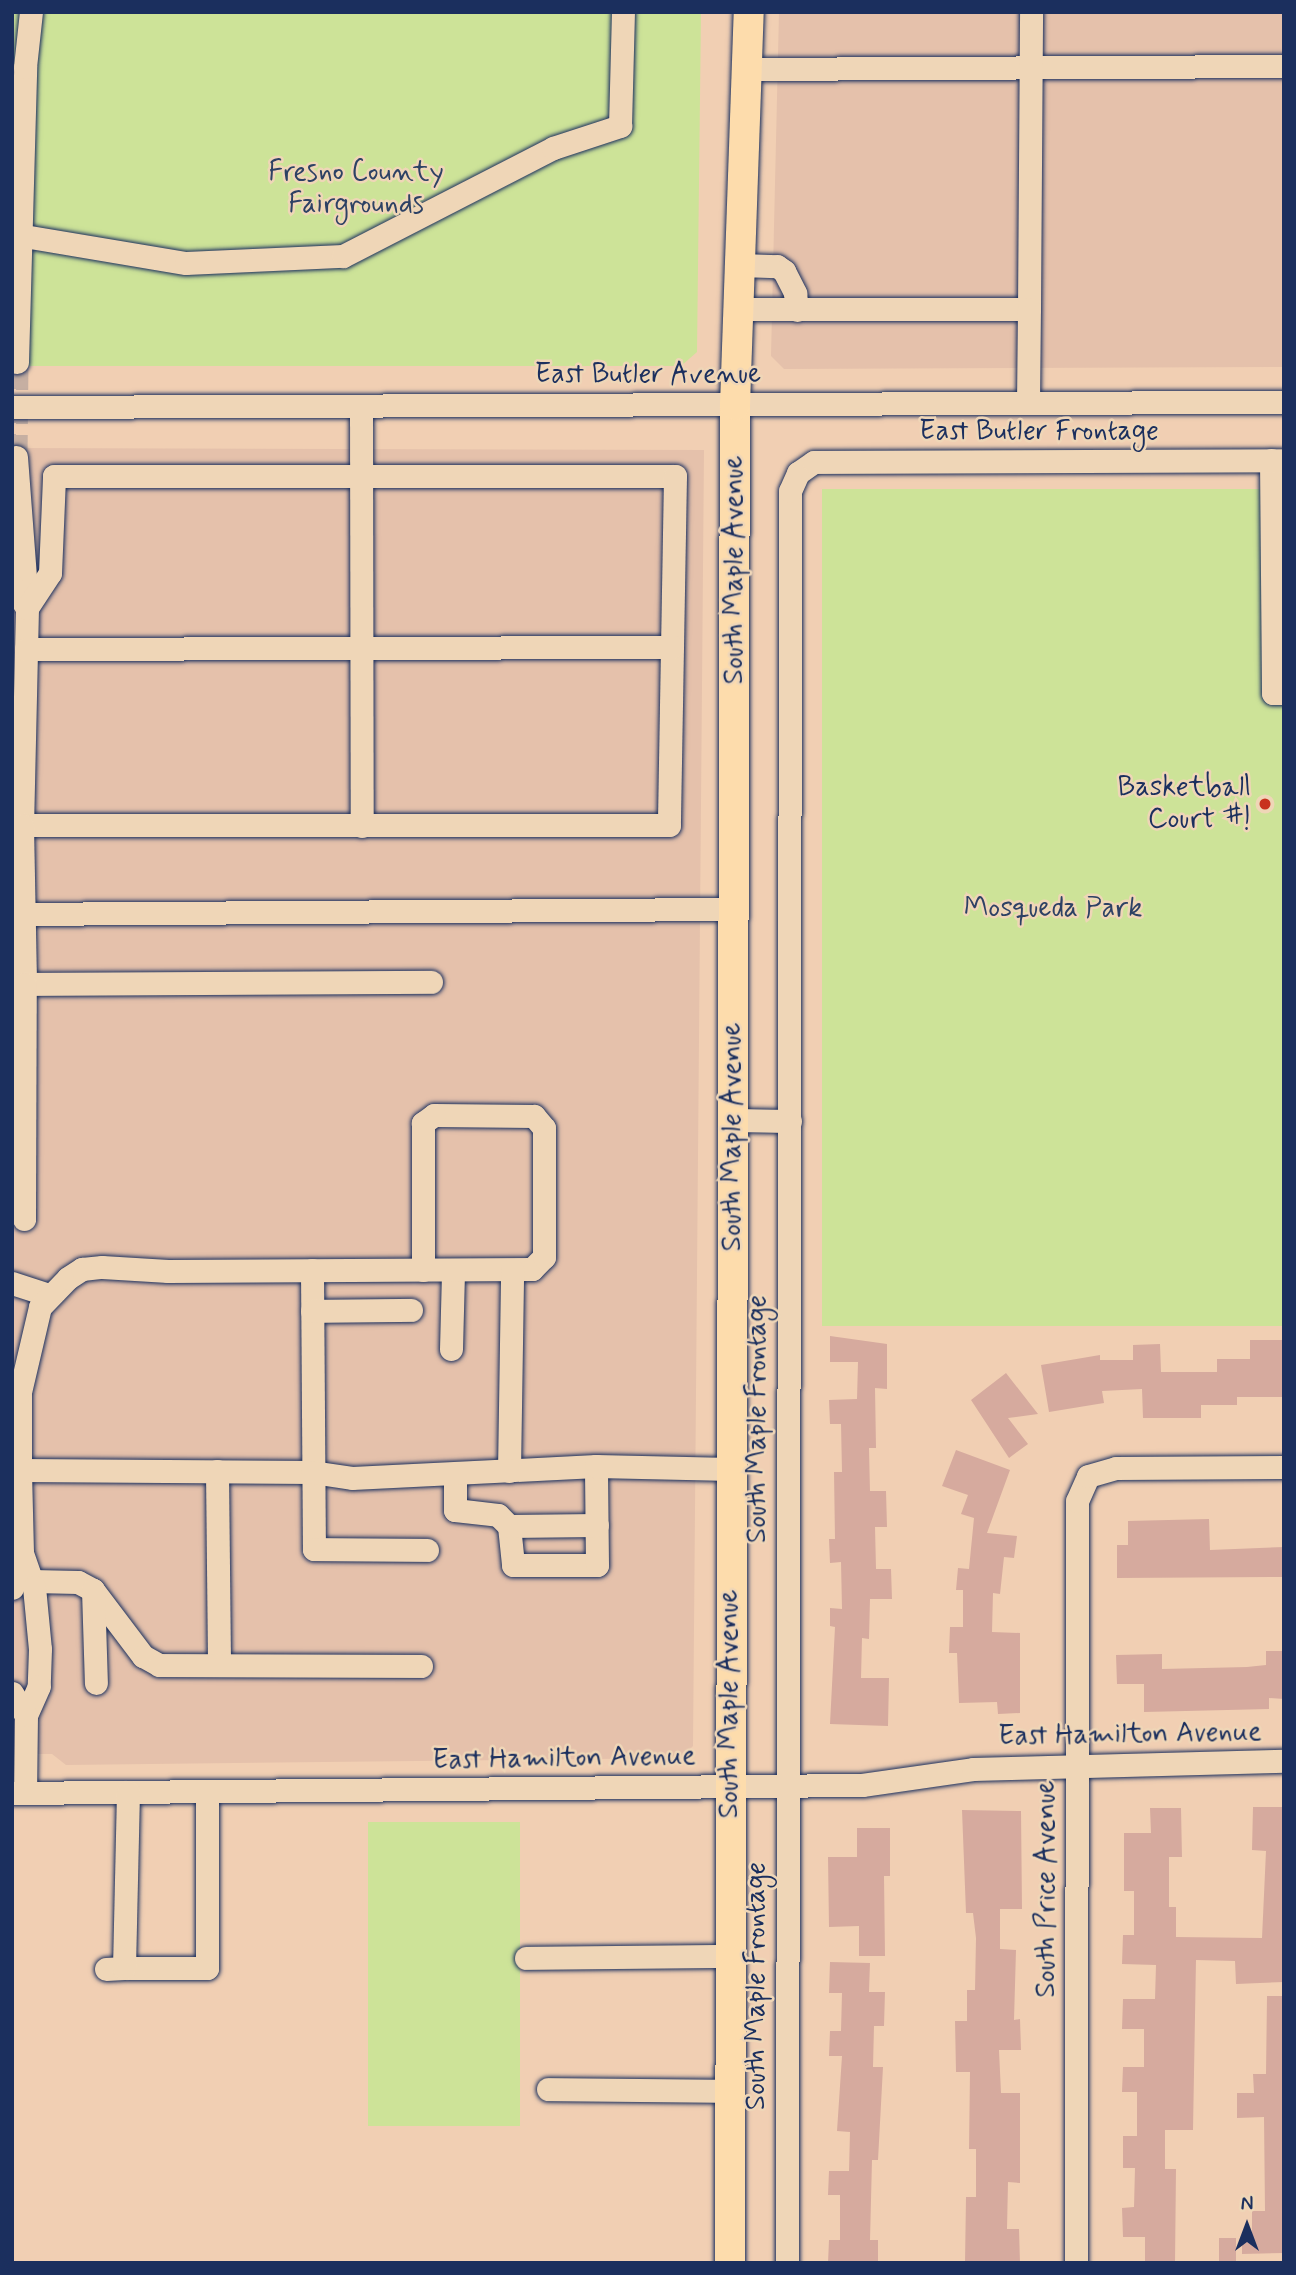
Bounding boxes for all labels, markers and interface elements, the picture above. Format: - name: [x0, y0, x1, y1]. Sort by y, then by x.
- park label: Fresno County Fairgrounds: [272, 156, 440, 222]
- street label: East Butler Avenue: [536, 358, 760, 392]
- street label: East Butler Frontage: [920, 415, 1158, 449]
- street label: South Maple Avenue: [718, 453, 752, 687]
- place label: Basketball Court #!: [1118, 771, 1251, 837]
- marker: Basketball Court #!: [1257, 796, 1273, 812]
- park label: Mosqueda Park: [964, 892, 1142, 926]
- street label: South Maple Avenue: [716, 1020, 750, 1254]
- street label: South Maple Frontage: [741, 1295, 775, 1543]
- street label: South Maple Avenue: [713, 1587, 747, 1821]
- street label: East Hamilton Avenue: [997, 1716, 1263, 1754]
- street label: East Hamilton Avenue: [431, 1740, 697, 1778]
- street label: South Price Avenue: [1030, 1778, 1064, 2000]
- street label: South Maple Frontage: [740, 1862, 774, 2110]
- north arrow: [1212, 2191, 1282, 2261]
- text: N: [1241, 2192, 1253, 2217]

